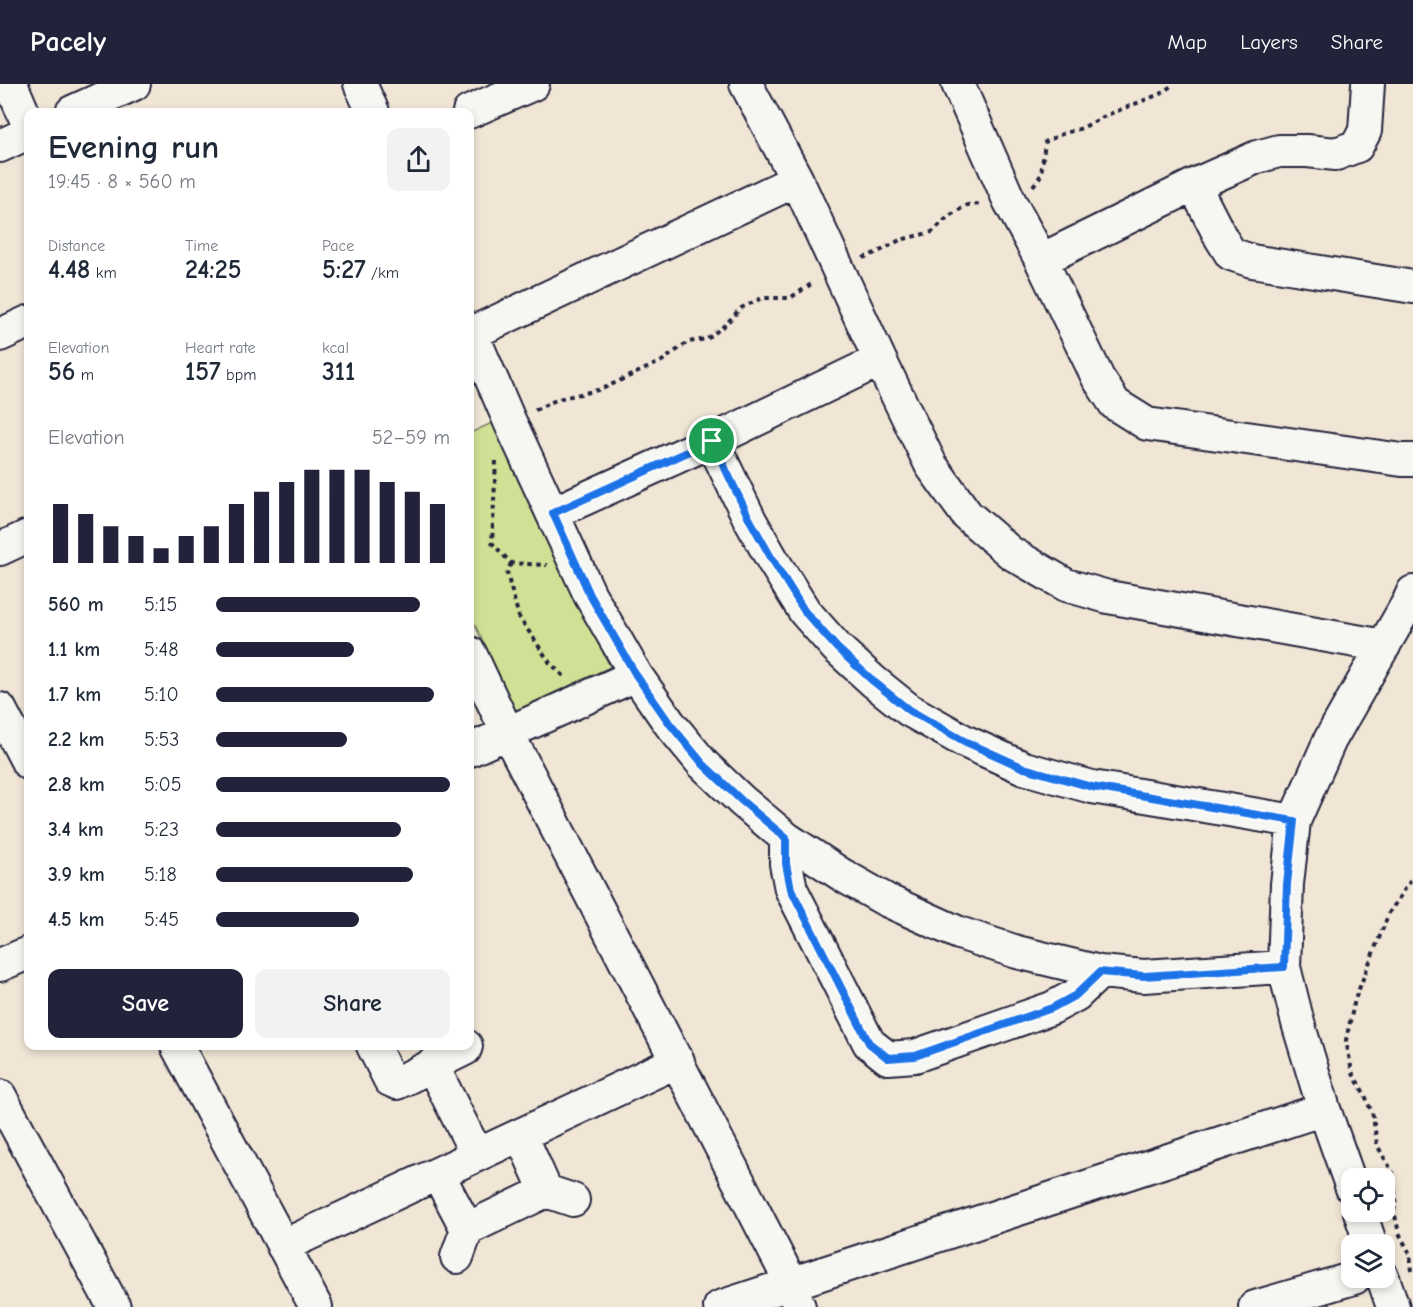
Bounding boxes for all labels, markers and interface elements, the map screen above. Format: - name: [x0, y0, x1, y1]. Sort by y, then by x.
- text: Pacely: [30, 26, 106, 58]
- text: Map: [1168, 30, 1207, 54]
- text: Layers: [1240, 30, 1298, 54]
- text: Share: [1331, 30, 1383, 54]
- text: Evening run: [48, 128, 219, 166]
- button: share: [387, 128, 450, 191]
- text: 19:45 · 8 × 560 m: [48, 170, 196, 193]
- text: Distance: [48, 237, 105, 255]
- text: Time: [185, 237, 218, 255]
- text: Pace: [322, 237, 354, 255]
- text: 4.48: [48, 255, 90, 285]
- text: 24:25: [185, 255, 242, 285]
- text: 5:27: [322, 255, 366, 285]
- text: km: [90, 264, 117, 282]
- text: /km: [366, 264, 399, 282]
- text: Elevation: [48, 339, 109, 357]
- text: Heart rate: [185, 339, 256, 357]
- text: kcal: [322, 339, 349, 357]
- text: 56: [48, 357, 75, 387]
- text: 157: [185, 357, 221, 387]
- text: 311: [322, 357, 355, 387]
- text: m: [75, 366, 94, 384]
- text: bpm: [221, 366, 256, 384]
- pin: [686, 415, 737, 466]
- icon: arrive: [695, 424, 728, 457]
- text: Elevation: [48, 426, 125, 449]
- text: 52–59 m: [372, 426, 450, 449]
- text: 560 m: [48, 593, 104, 616]
- text: 5:15: [144, 593, 177, 616]
- text: 1.1 km: [48, 638, 100, 661]
- text: 5:48: [144, 638, 178, 661]
- text: 1.7 km: [48, 683, 101, 706]
- text: 5:10: [144, 683, 179, 706]
- text: 2.2 km: [48, 728, 104, 751]
- text: 5:53: [144, 728, 179, 751]
- text: 2.8 km: [48, 773, 105, 796]
- text: 5:05: [144, 773, 181, 796]
- text: 3.4 km: [48, 818, 104, 841]
- text: 5:23: [144, 818, 179, 841]
- text: 3.9 km: [48, 863, 105, 886]
- text: 5:18: [144, 863, 177, 886]
- text: 4.5 km: [48, 908, 104, 931]
- text: 5:45: [144, 908, 179, 931]
- button: Save: [48, 969, 243, 1038]
- button: Share: [255, 969, 450, 1038]
- map controls: [1341, 1168, 1395, 1288]
- button: locate: [1341, 1168, 1395, 1222]
- button: layers: [1341, 1234, 1395, 1288]

